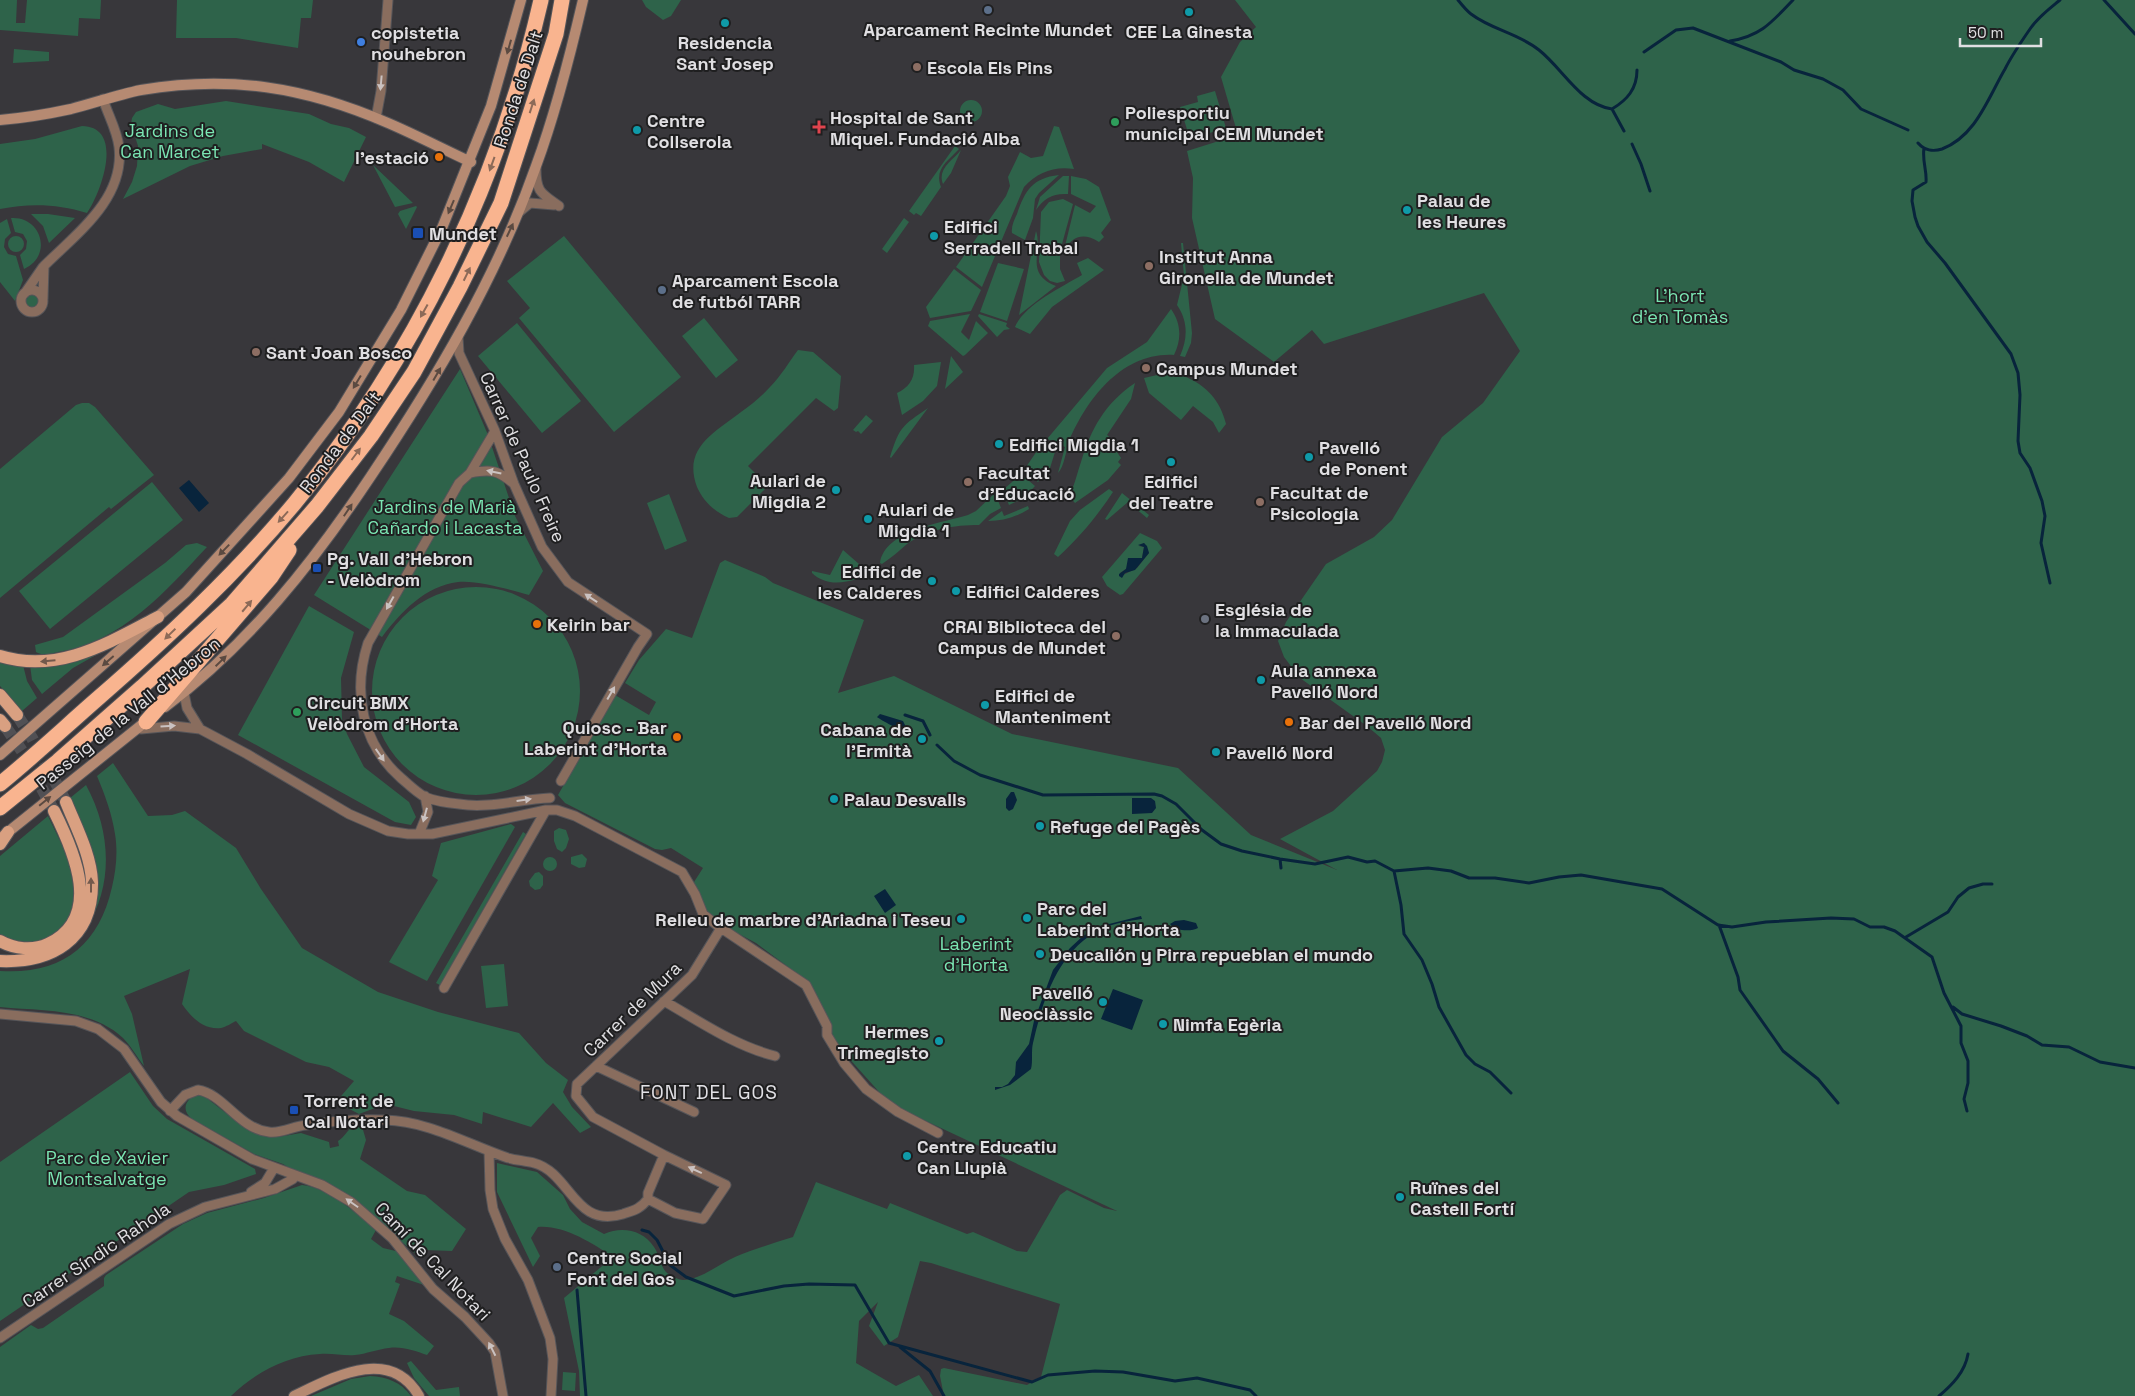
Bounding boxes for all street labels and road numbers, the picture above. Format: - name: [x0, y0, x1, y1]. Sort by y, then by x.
- street label: Ronda de Dalt: [488, 27, 548, 151]
- street label: Carrer de Paulo Freire: [475, 368, 571, 546]
- street label: Ronda de Dalt: [294, 386, 386, 498]
- street label: Passeig de la Vall d'Hebron: [31, 632, 225, 794]
- street label: Carrer de Mura: [578, 956, 686, 1062]
- street label: Carrer Síndic Rahola: [18, 1197, 174, 1313]
- street label: Camí de Cal Notari: [370, 1197, 496, 1325]

